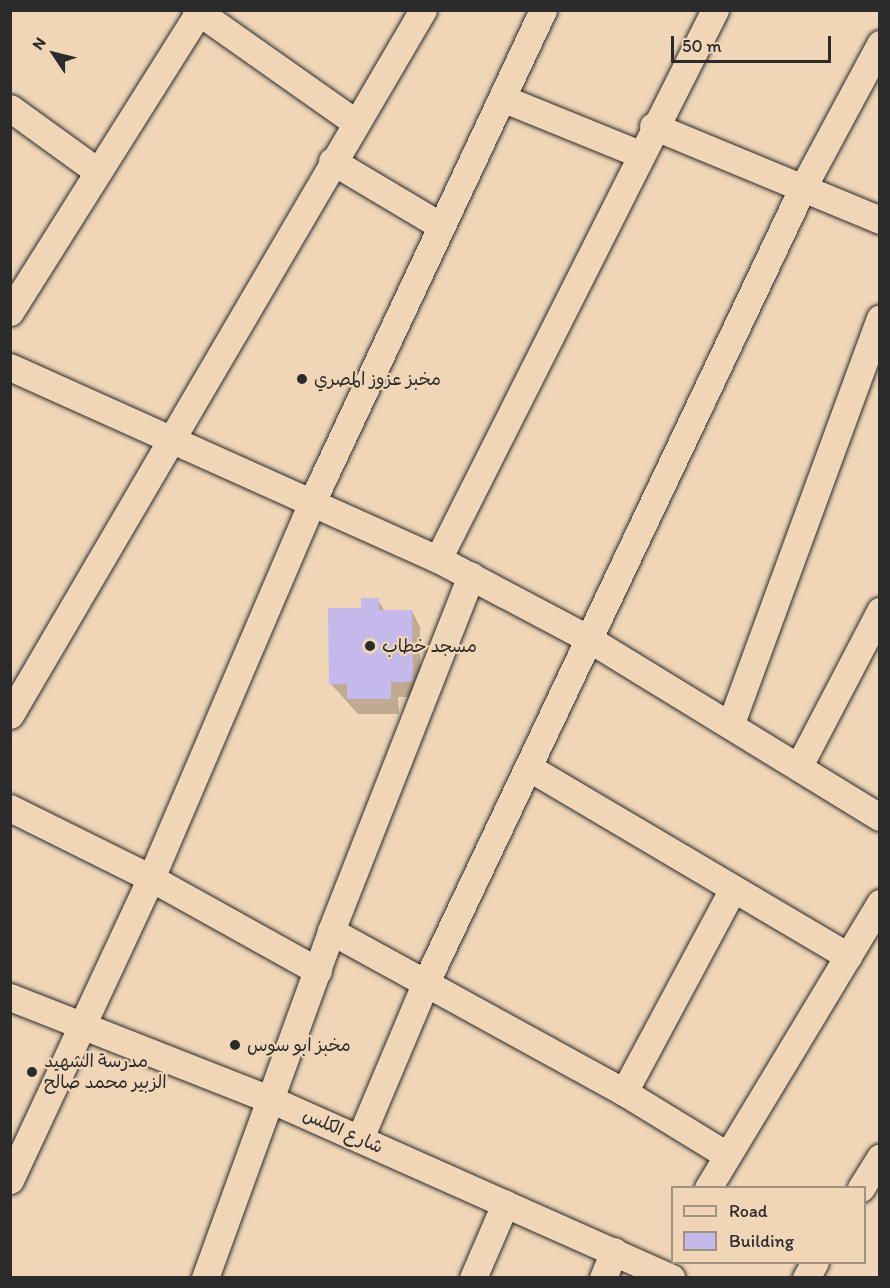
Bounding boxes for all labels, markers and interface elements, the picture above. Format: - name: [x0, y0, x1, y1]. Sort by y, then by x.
- north arrow: [24, 24, 84, 84]
- scale bar: [674, 24, 834, 62]
- text: N: [28, 34, 50, 53]
- text: 50 m: [682, 35, 722, 57]
- place label: مخبز عزوز المصري: [314, 368, 441, 390]
- marker: مخبز عزوز المصري: [295, 372, 309, 386]
- place label: مسجد خطاب: [382, 635, 477, 657]
- marker: مسجد خطاب: [363, 639, 377, 653]
- place label: مخبز ابو سوس: [247, 1034, 351, 1056]
- marker: مخبز ابو سوس: [228, 1038, 242, 1052]
- place label: مدرسة الشهيد الزبير محمد صالح: [44, 1051, 167, 1094]
- marker: مدرسة الشهيد الزبير محمد صالح: [25, 1065, 39, 1079]
- street label: شارع الكلس: [300, 1104, 386, 1158]
- legend: [671, 1186, 866, 1264]
- text: Road: [729, 1200, 768, 1222]
- text: Building: [729, 1230, 794, 1252]

